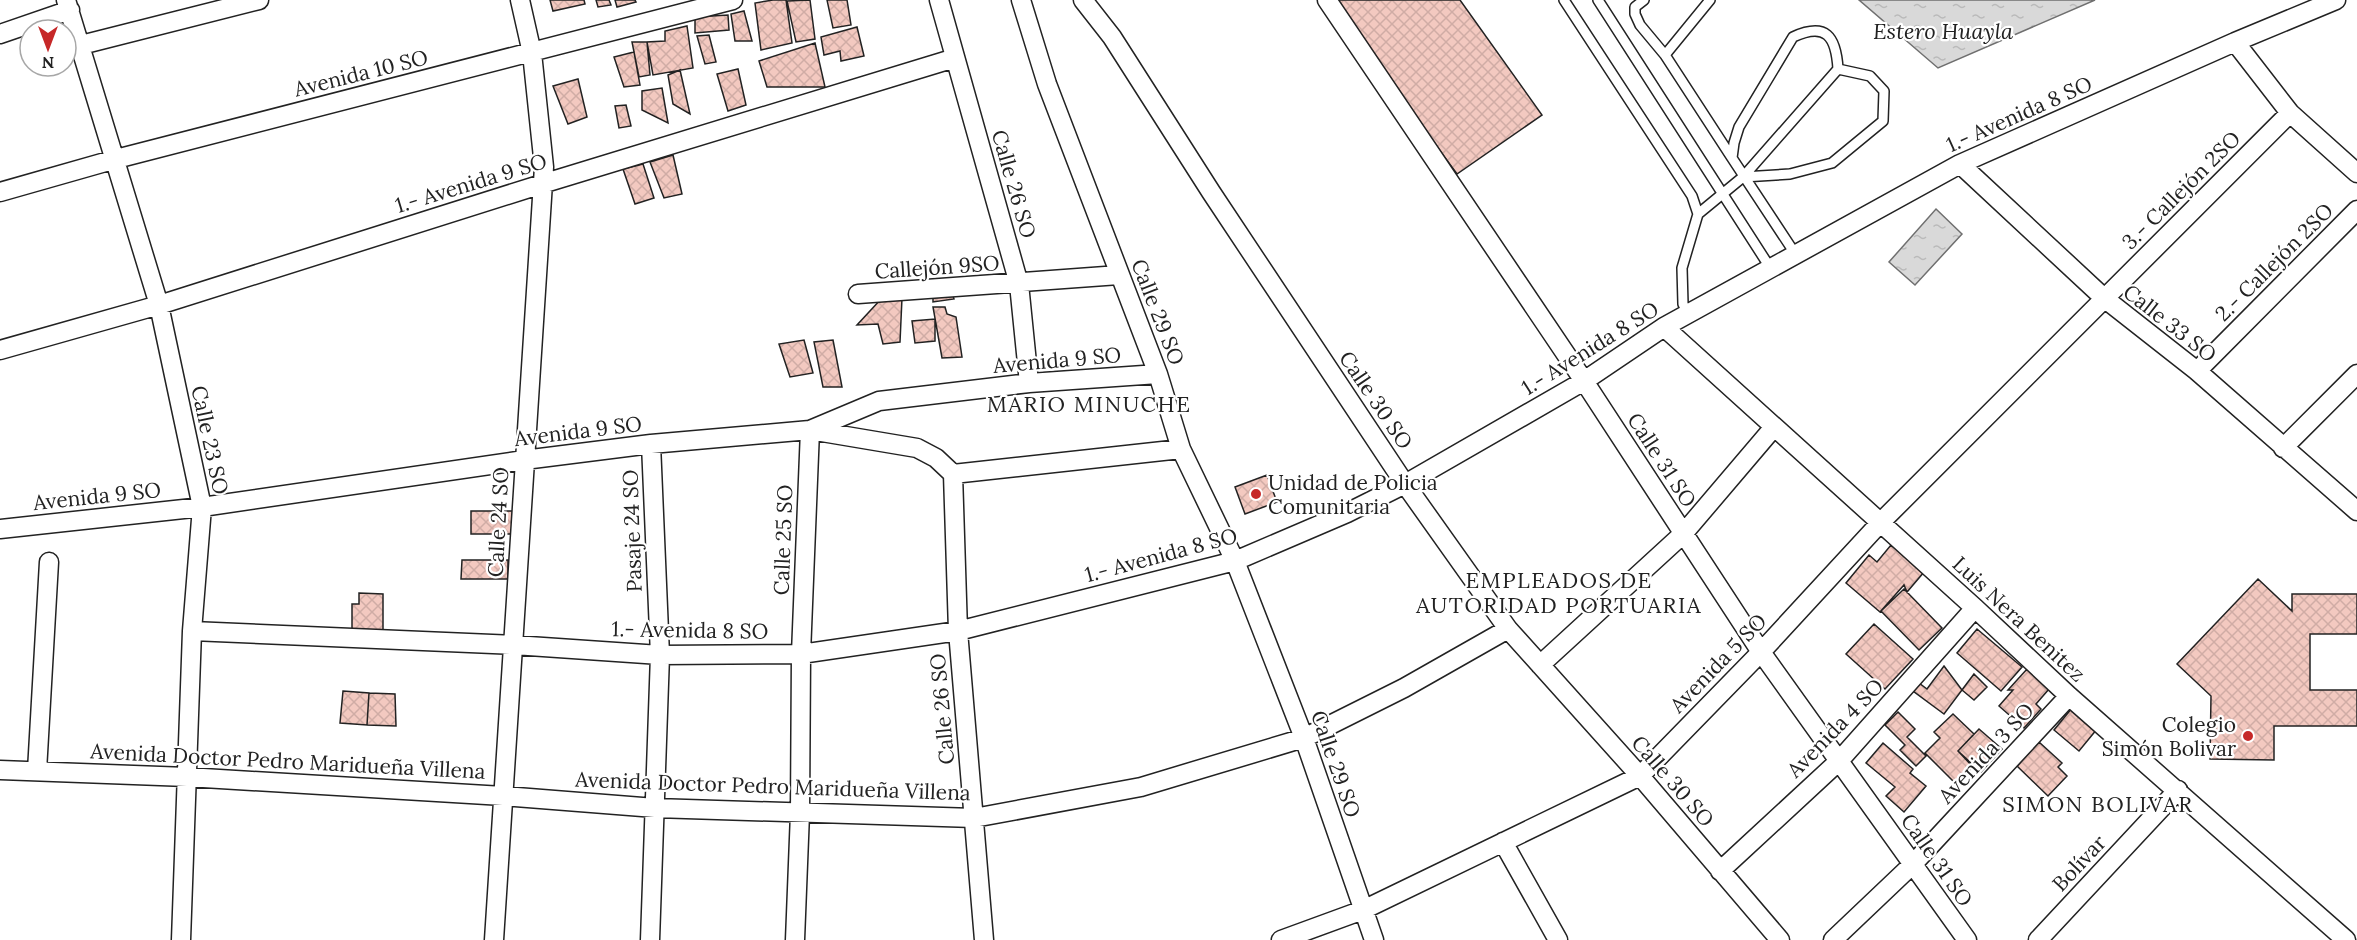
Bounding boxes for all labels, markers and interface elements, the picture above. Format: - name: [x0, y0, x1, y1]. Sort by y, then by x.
- water label: Estero Huayla: [1873, 17, 2014, 45]
- north arrow: [18, 18, 78, 78]
- street label: Avenida 10 SO: [290, 43, 431, 103]
- text: N: [42, 53, 54, 73]
- street label: 1.- Avenida 8 SO: [1942, 70, 2096, 158]
- street label: 3.- Callejón 2SO: [2116, 125, 2246, 255]
- street label: Calle 26 SO: [986, 127, 1042, 241]
- street label: 1.- Avenida 9 SO: [392, 147, 550, 219]
- street label: 2.- Callejón 2SO: [2209, 197, 2339, 327]
- street label: Callejón 9SO: [874, 249, 1000, 285]
- street label: Calle 29 SO: [1125, 255, 1191, 369]
- street label: Calle 33 SO: [2118, 278, 2222, 368]
- street label: 1.- Avenida 8 SO: [1516, 295, 1664, 401]
- street label: Avenida 9 SO: [991, 341, 1122, 379]
- street label: Calle 30 SO: [1333, 346, 1419, 454]
- street label: Calle 23 SO: [185, 383, 235, 497]
- district label: MARIO MINUCHE: [987, 390, 1191, 418]
- street label: Calle 31 SO: [1621, 408, 1703, 512]
- street label: Avenida 9 SO: [512, 410, 643, 452]
- street label: Calle 24 SO: [482, 466, 514, 578]
- street label: Pasaje 24 SO: [616, 469, 648, 593]
- place label: Unidad de Policia Comunitaria: [1268, 469, 1438, 520]
- street label: Avenida 9 SO: [31, 476, 162, 516]
- street label: Calle 25 SO: [768, 484, 798, 596]
- marker: Unidad de Policia Comunitaria: [1249, 487, 1263, 501]
- street label: 1.- Avenida 8 SO: [1082, 522, 1240, 588]
- street label: Luis Nera Benitez: [1947, 550, 2091, 688]
- district label: EMPLEADOS DE AUTORIDAD PORTUARIA: [1415, 566, 1702, 619]
- street label: Avenida 5 SO: [1663, 608, 1772, 719]
- street label: 1.- Avenida 8 SO: [611, 615, 769, 645]
- street label: Calle 26 SO: [924, 652, 960, 766]
- street label: Avenida 4 SO: [1780, 673, 1889, 784]
- street label: Avenida 3 SO: [1932, 697, 2040, 810]
- street label: Calle 29 SO: [1305, 707, 1367, 821]
- place label: Colegio Simón Bolivar: [2102, 711, 2236, 762]
- marker: Colegio Simón Bolivar: [2241, 729, 2255, 743]
- street label: Calle 30 SO: [1626, 730, 1720, 832]
- street label: Avenida Doctor Pedro Maridueña Villena: [89, 737, 486, 785]
- street label: Avenida Doctor Pedro Maridueña Villena: [574, 766, 971, 806]
- district label: SIMON BOLIVAR: [2002, 790, 2194, 818]
- street label: Calle 31 SO: [1895, 808, 1979, 912]
- street label: Bolívar: [2046, 829, 2112, 897]

